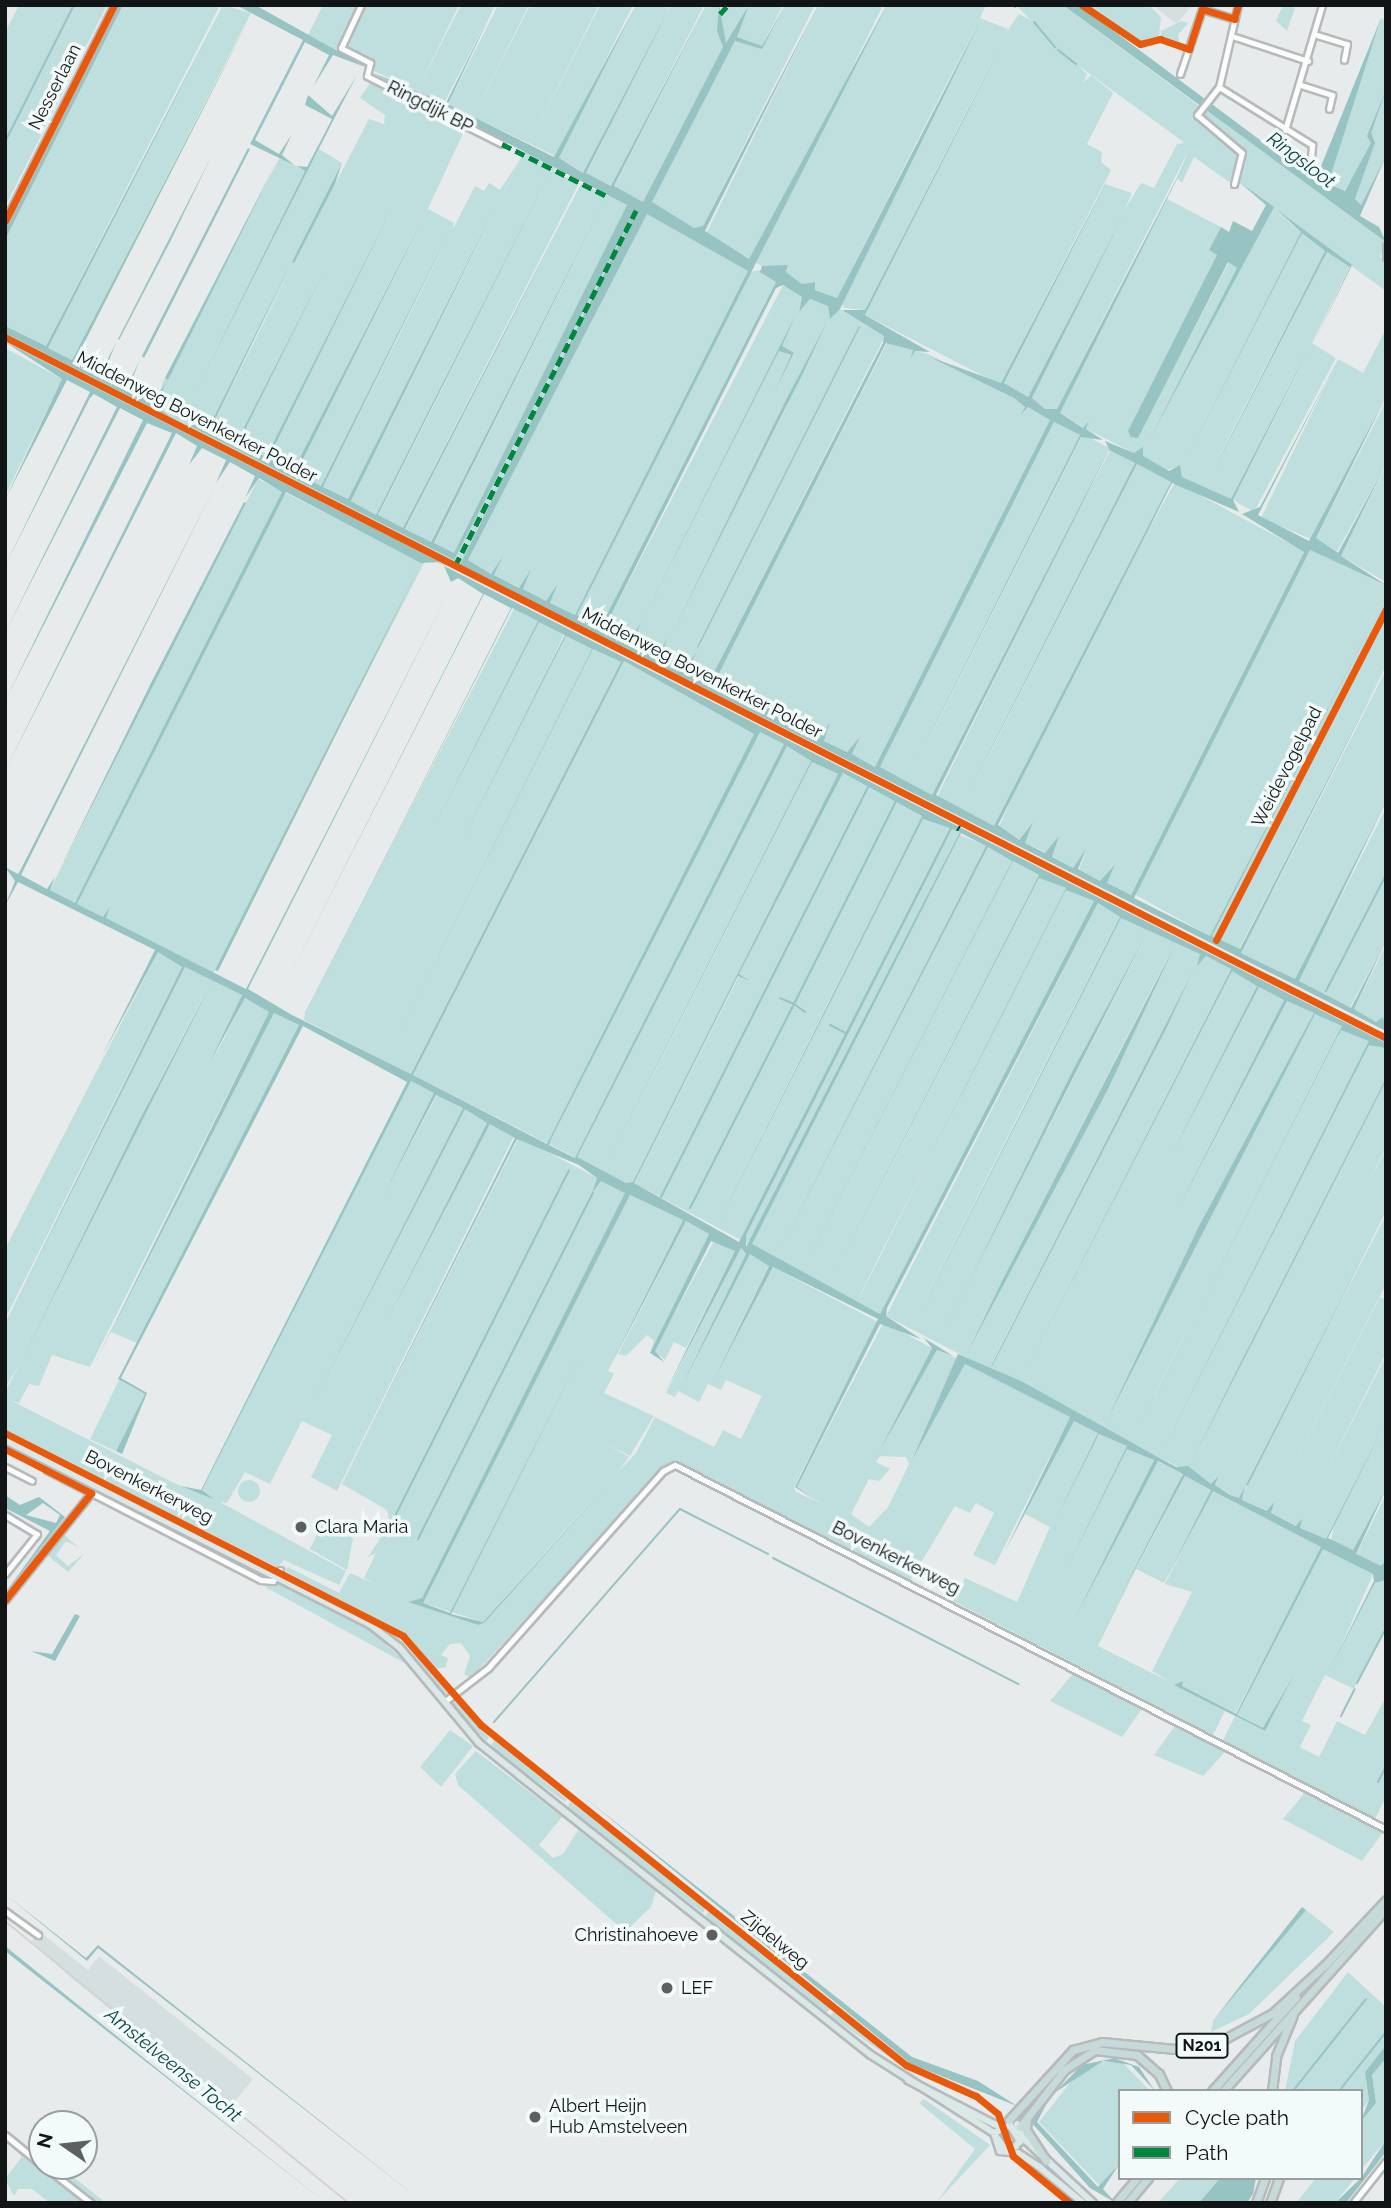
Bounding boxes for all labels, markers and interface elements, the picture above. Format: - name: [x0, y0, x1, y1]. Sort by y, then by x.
- street label: Nesserlaan: [24, 40, 86, 134]
- street label: Ringdijk BP: [383, 76, 477, 138]
- water label: Ringsloot: [1262, 127, 1340, 193]
- street label: Middenweg Bovenkerker Polder: [73, 347, 321, 487]
- street label: Middenweg Bovenkerker Polder: [578, 603, 826, 743]
- street label: Weidevogelpad: [1247, 703, 1327, 831]
- street label: Bovenkerkerweg: [81, 1445, 217, 1529]
- place label: Clara Maria: [315, 1516, 408, 1538]
- street label: Bovenkerkerweg: [828, 1516, 964, 1600]
- marker: Clara Maria: [293, 1519, 309, 1535]
- street label: Zijdelweg: [736, 1906, 814, 1974]
- place label: Christinahoeve: [575, 1924, 698, 1946]
- marker: Christinahoeve: [704, 1927, 720, 1943]
- place label: LEF: [681, 1977, 713, 1999]
- marker: LEF: [659, 1980, 675, 1996]
- water label: Amstelveense Tocht: [100, 2003, 246, 2127]
- road number: N201: [1174, 2034, 1230, 2058]
- legend: [1118, 2089, 1363, 2180]
- place label: Albert Heijn Hub Amstelveen: [549, 2096, 688, 2138]
- text: Cycle path: [1185, 2105, 1289, 2130]
- marker: Albert Heijn Hub Amstelveen: [527, 2109, 543, 2125]
- north arrow: [28, 2110, 98, 2180]
- text: N: [32, 2131, 57, 2150]
- text: Path: [1185, 2140, 1229, 2165]

